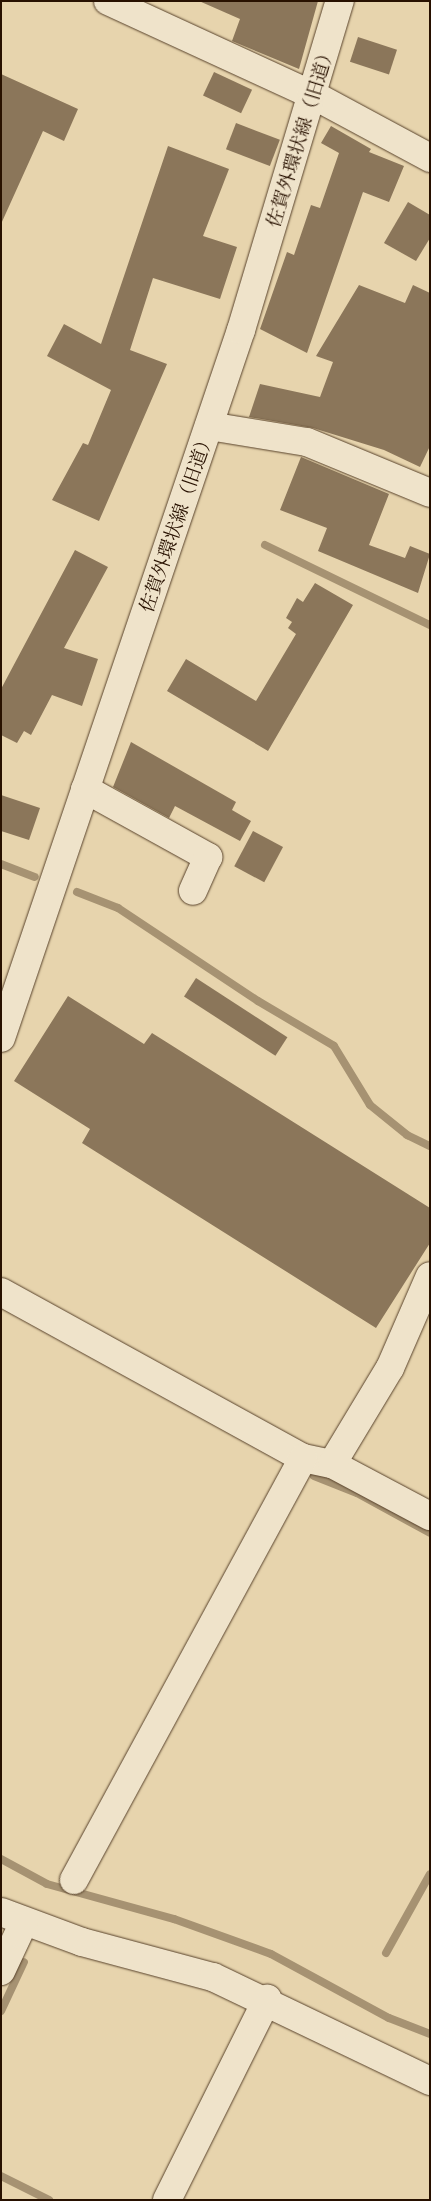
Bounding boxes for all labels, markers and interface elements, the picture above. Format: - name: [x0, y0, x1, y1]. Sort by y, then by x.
- street label: 佐賀外環状線（旧道）: [262, 42, 340, 230]
- street label: 佐賀外環状線（旧道）: [135, 428, 219, 616]

